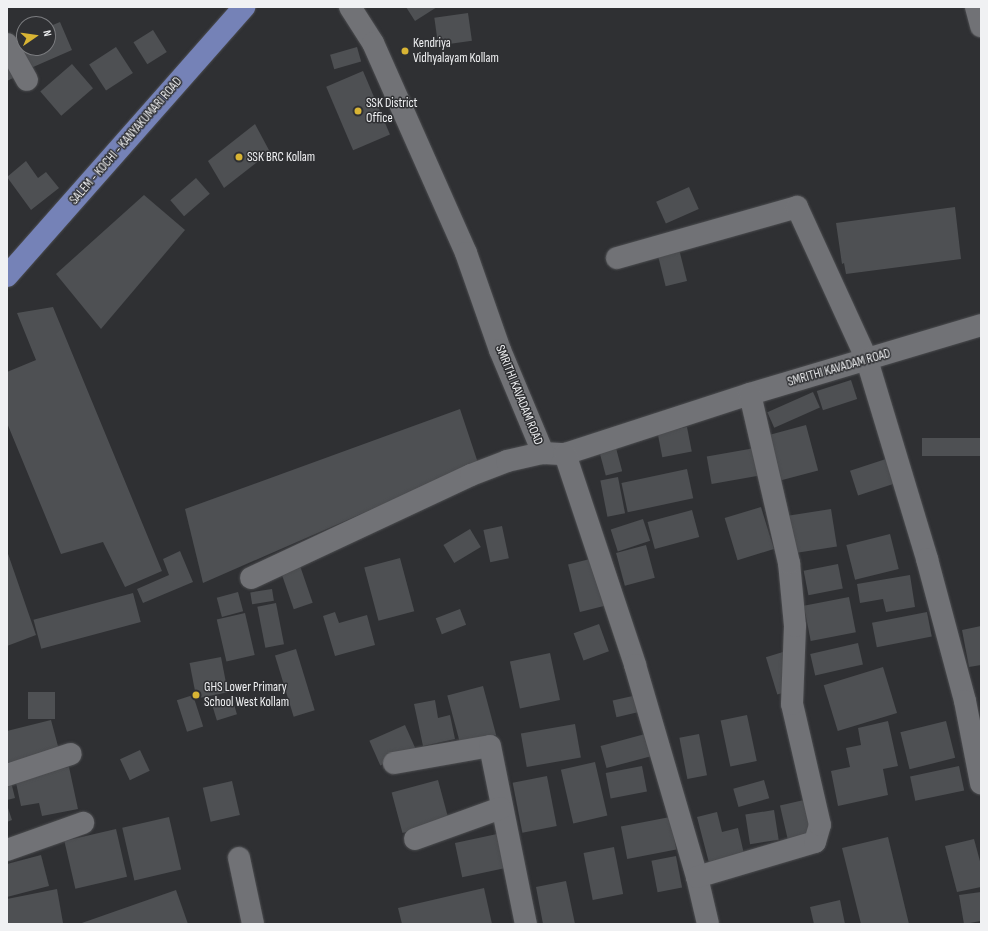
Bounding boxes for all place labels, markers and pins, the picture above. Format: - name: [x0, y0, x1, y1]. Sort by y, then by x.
- place label: Kendriya Vidhyalayam Kollam: [413, 36, 499, 67]
- marker: Kendriya Vidhyalayam Kollam: [400, 46, 410, 56]
- place label: SSK District Office: [366, 96, 418, 127]
- marker: SSK District Office: [353, 106, 363, 116]
- place label: SSK BRC Kollam: [247, 149, 315, 165]
- marker: SSK BRC Kollam: [234, 152, 244, 162]
- place label: GHS Lower Primary School West Kollam: [204, 680, 289, 711]
- marker: GHS Lower Primary School West Kollam: [191, 690, 201, 700]

